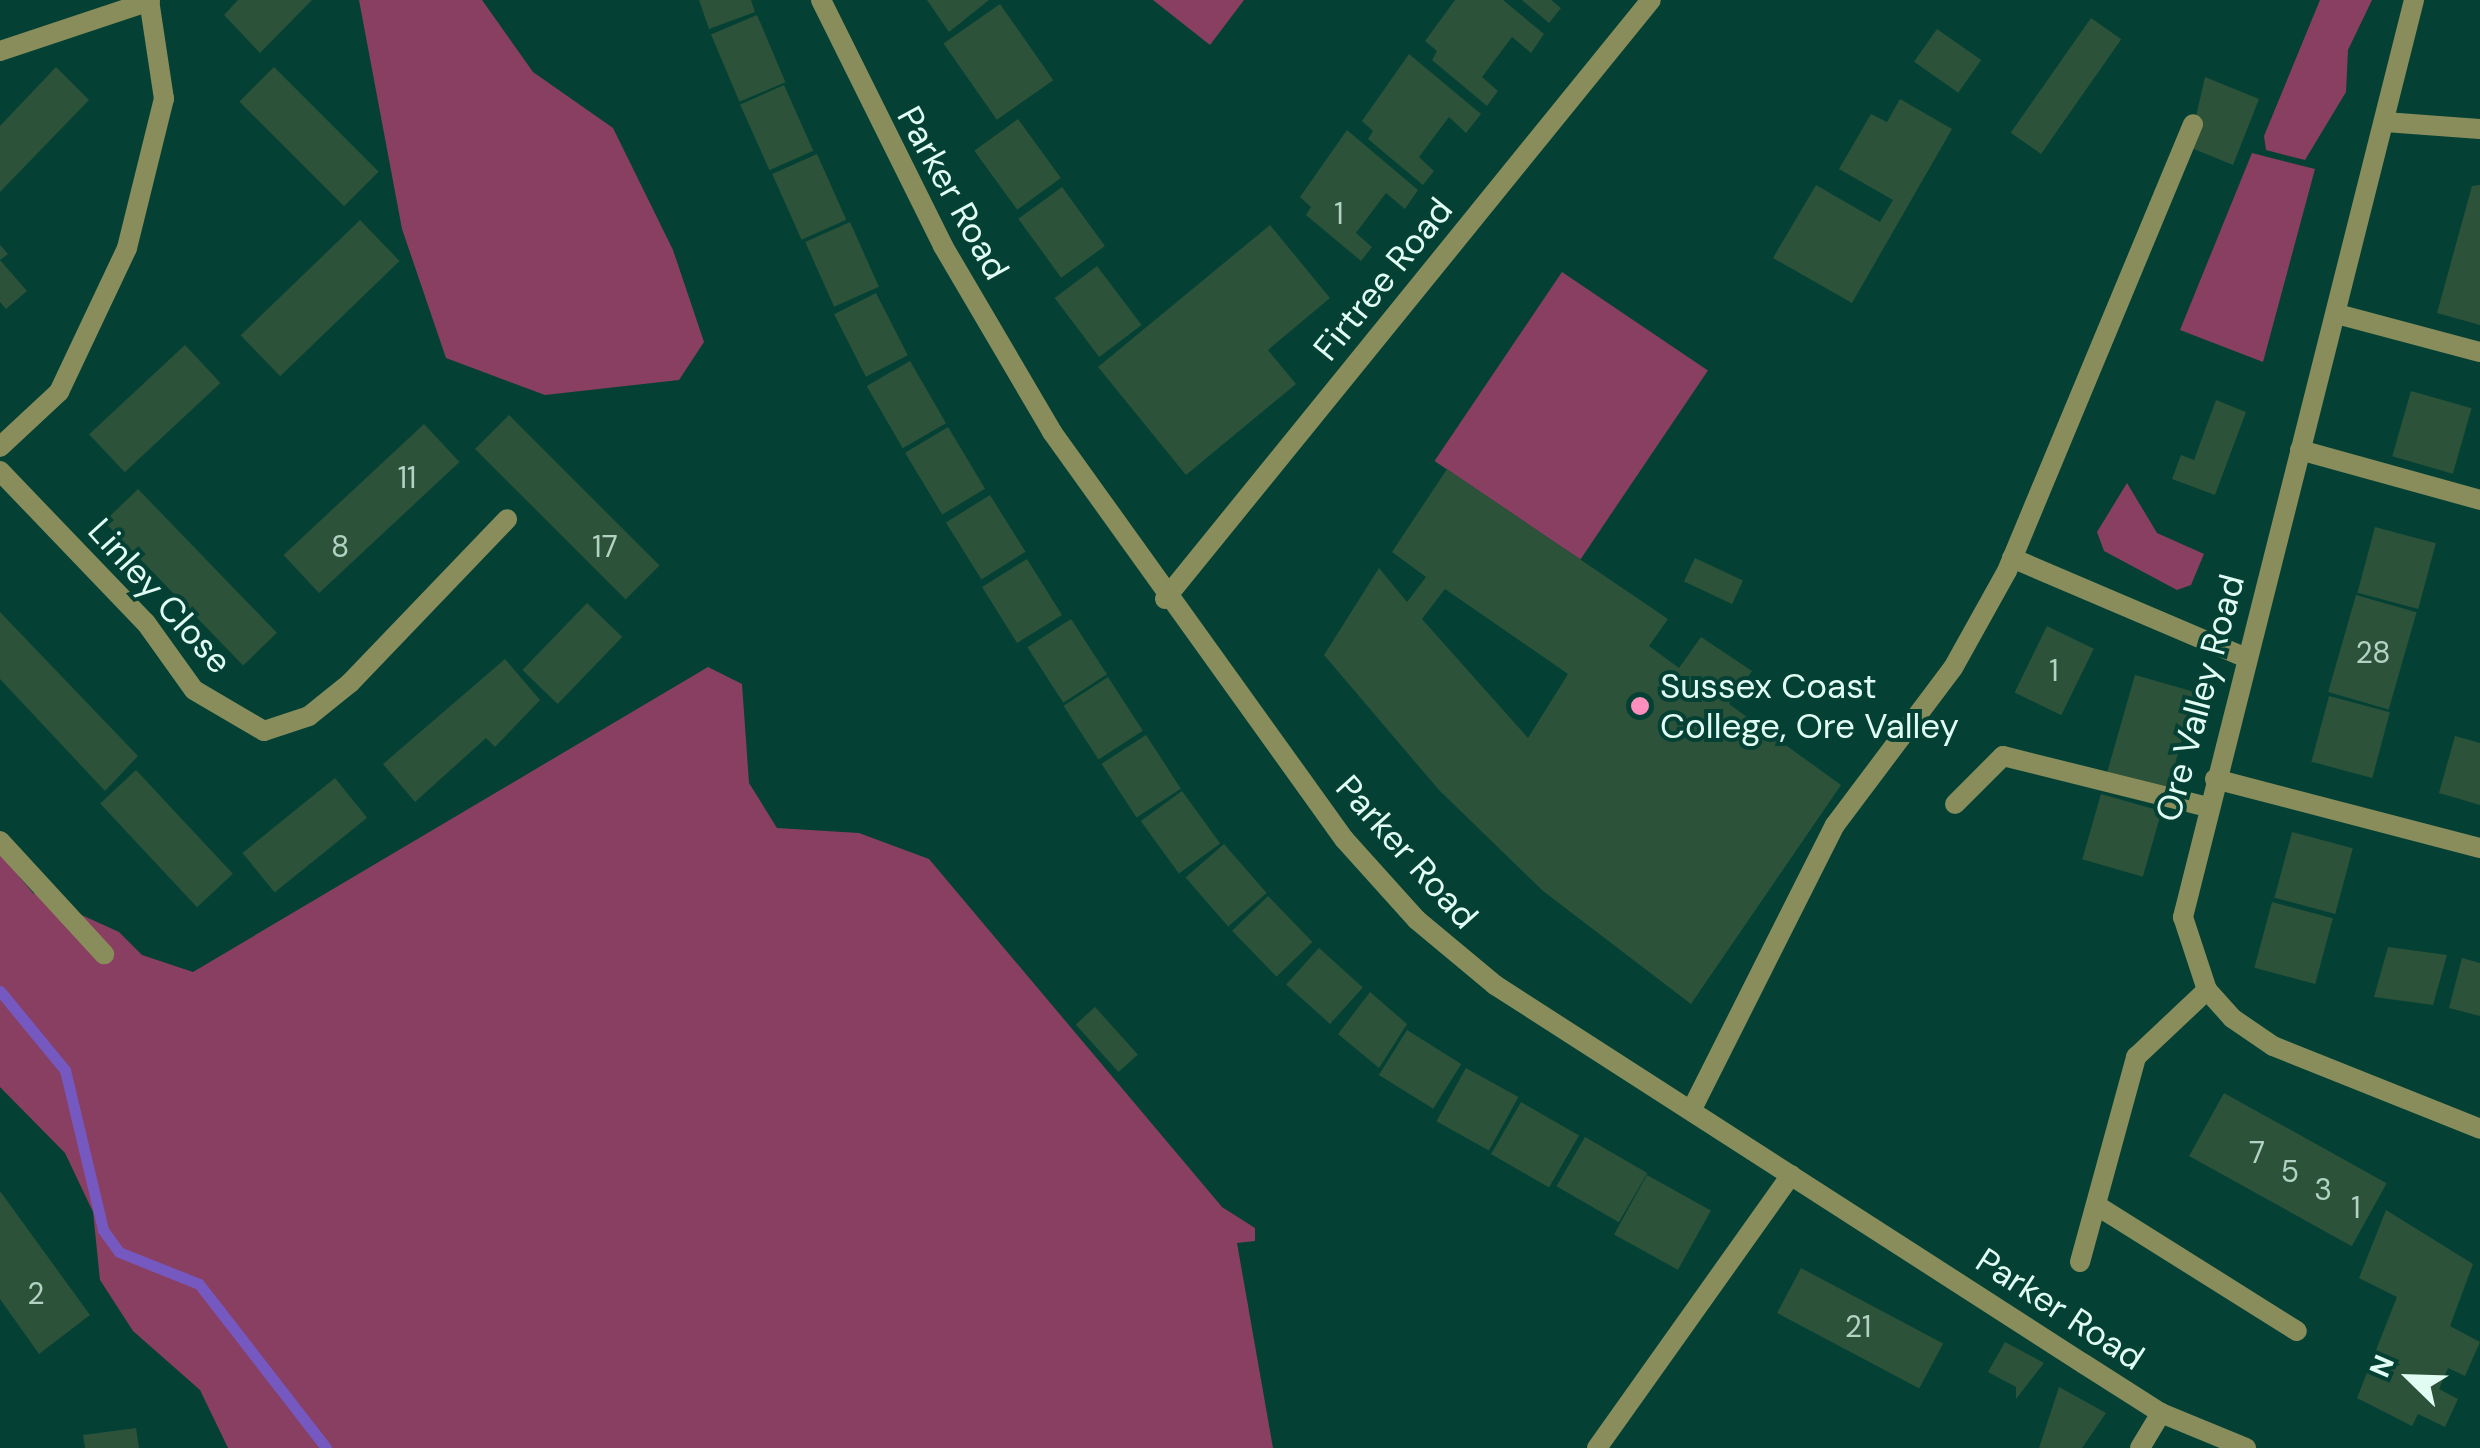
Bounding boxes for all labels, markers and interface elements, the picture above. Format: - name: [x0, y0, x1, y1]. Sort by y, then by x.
- street label: Parker Road: [888, 99, 1018, 287]
- street label: Firtree Road: [1305, 189, 1461, 369]
- house number: 1: [1334, 196, 1344, 232]
- house number: 11: [398, 460, 416, 496]
- street label: Linley Close: [80, 510, 240, 682]
- house number: 8: [331, 529, 349, 565]
- house number: 17: [592, 529, 618, 565]
- street label: Ore Valley Road: [2147, 570, 2253, 826]
- house number: 28: [2355, 635, 2391, 671]
- house number: 1: [2049, 653, 2059, 689]
- place label: Sussex Coast College, Ore Valley: [1660, 665, 1959, 747]
- marker: Sussex Coast College, Ore Valley: [1629, 695, 1651, 717]
- street label: Parker Road: [1327, 767, 1487, 937]
- house number: 7: [2249, 1135, 2265, 1171]
- house number: 5: [2281, 1154, 2299, 1190]
- house number: 3: [2314, 1172, 2332, 1208]
- house number: 1: [2351, 1190, 2361, 1226]
- street label: Parker Road: [1968, 1239, 2152, 1379]
- house number: 2: [27, 1276, 45, 1312]
- house number: 21: [1845, 1309, 1871, 1345]
- north arrow: [2360, 1328, 2460, 1428]
- text: N: [2361, 1349, 2403, 1383]

